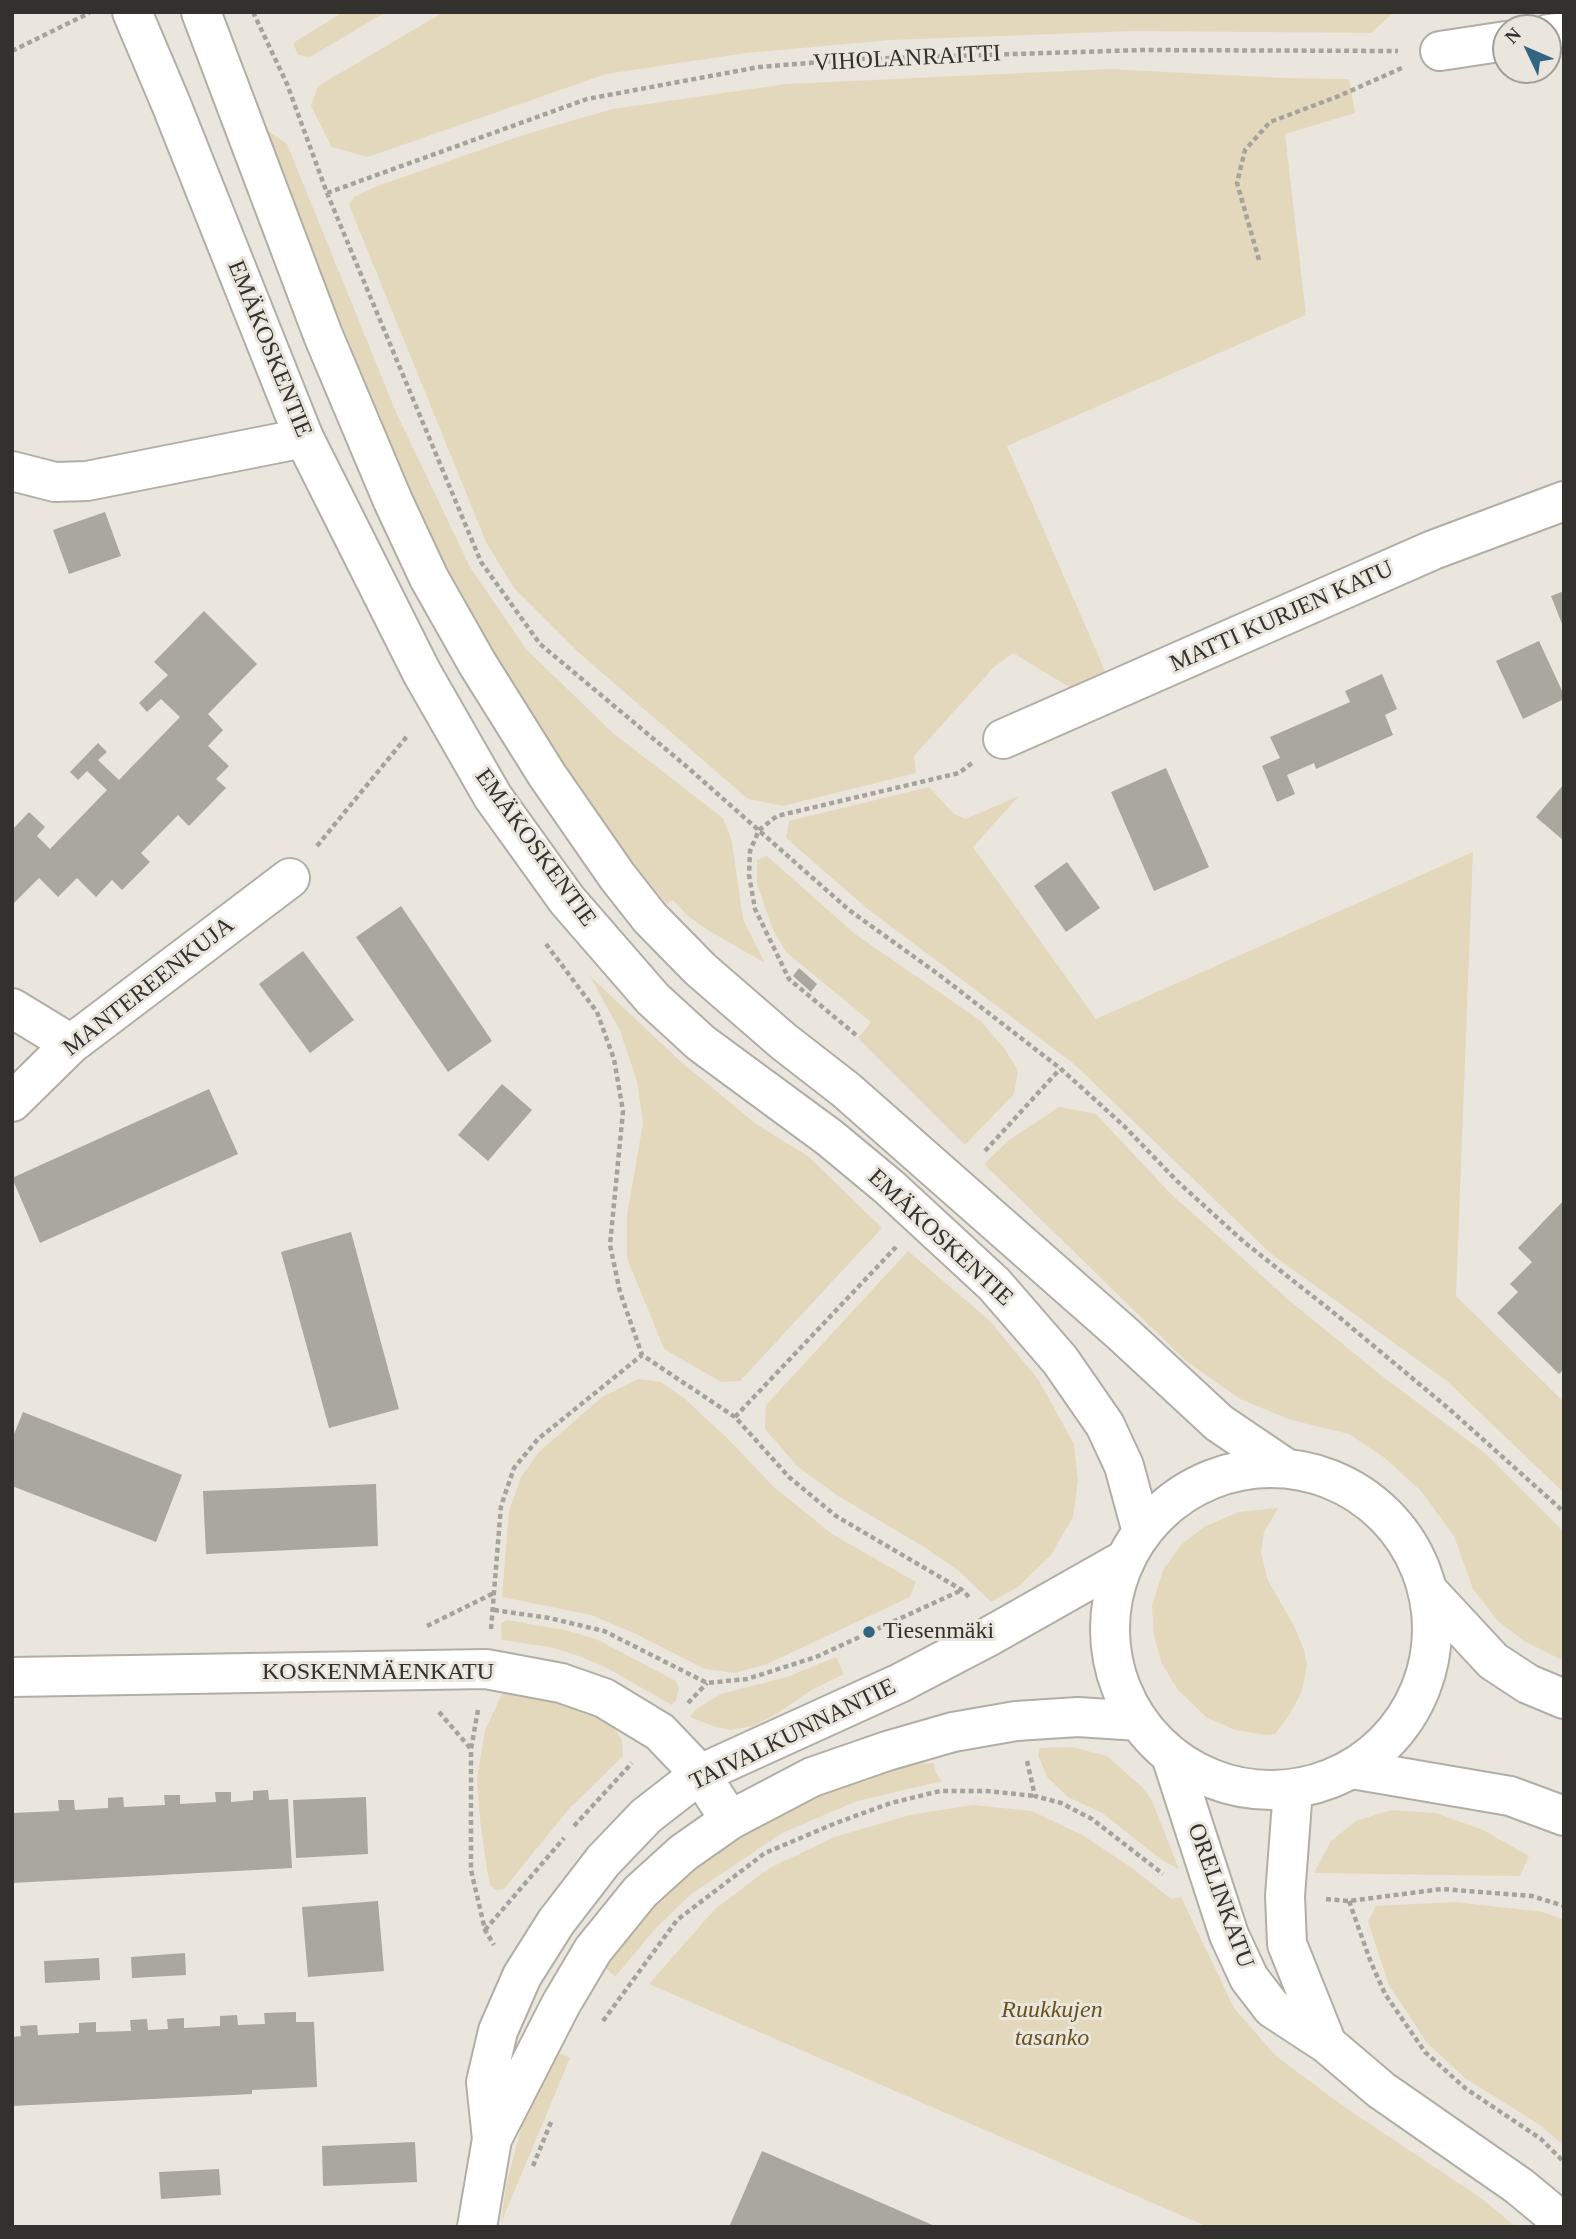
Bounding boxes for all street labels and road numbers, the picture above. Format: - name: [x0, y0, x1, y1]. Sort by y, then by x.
- street label: VIHOLANRAITTI: [812, 40, 1002, 78]
- street label: EMÄKOSKENTIE: [220, 256, 318, 442]
- street label: MATTI KURJEN KATU: [1166, 555, 1398, 679]
- street label: EMÄKOSKENTIE: [468, 763, 602, 933]
- street label: MANTEREENKUJA: [58, 911, 240, 1063]
- street label: EMÄKOSKENTIE: [861, 1163, 1019, 1313]
- street label: KOSKENMÄENKATU: [262, 1659, 494, 1687]
- street label: TAIVALKUNNANTIE: [685, 1673, 901, 1797]
- street label: ORELINKATU: [1180, 1820, 1260, 1972]

